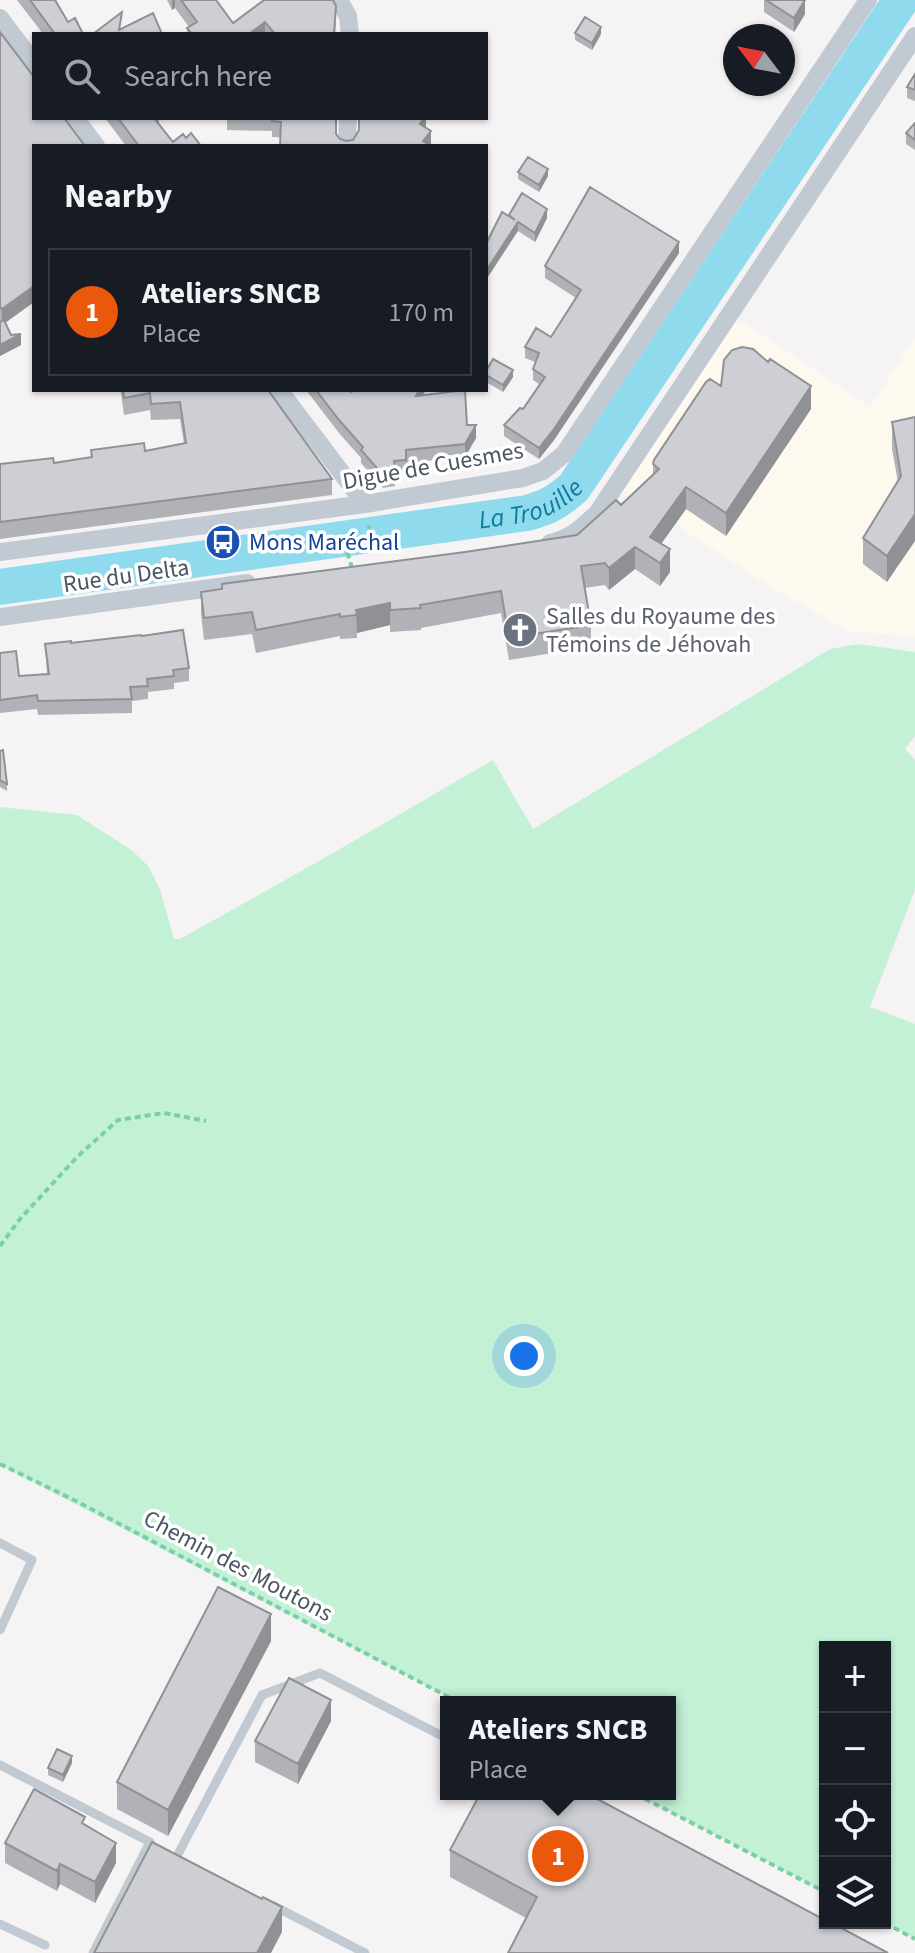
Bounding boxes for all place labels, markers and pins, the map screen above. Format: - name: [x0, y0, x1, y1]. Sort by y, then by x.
- bus stop icon: Mons Maréchal: [204, 523, 242, 561]
- place label: Mons Maréchal: [249, 525, 399, 560]
- place label: Salles du Royaume des Témoins de Jéhovah: [546, 599, 775, 662]
- church icon: Salles du Royaume des Témoins de Jéhovah: [501, 611, 539, 649]
- pin: 1: [532, 1826, 584, 1886]

